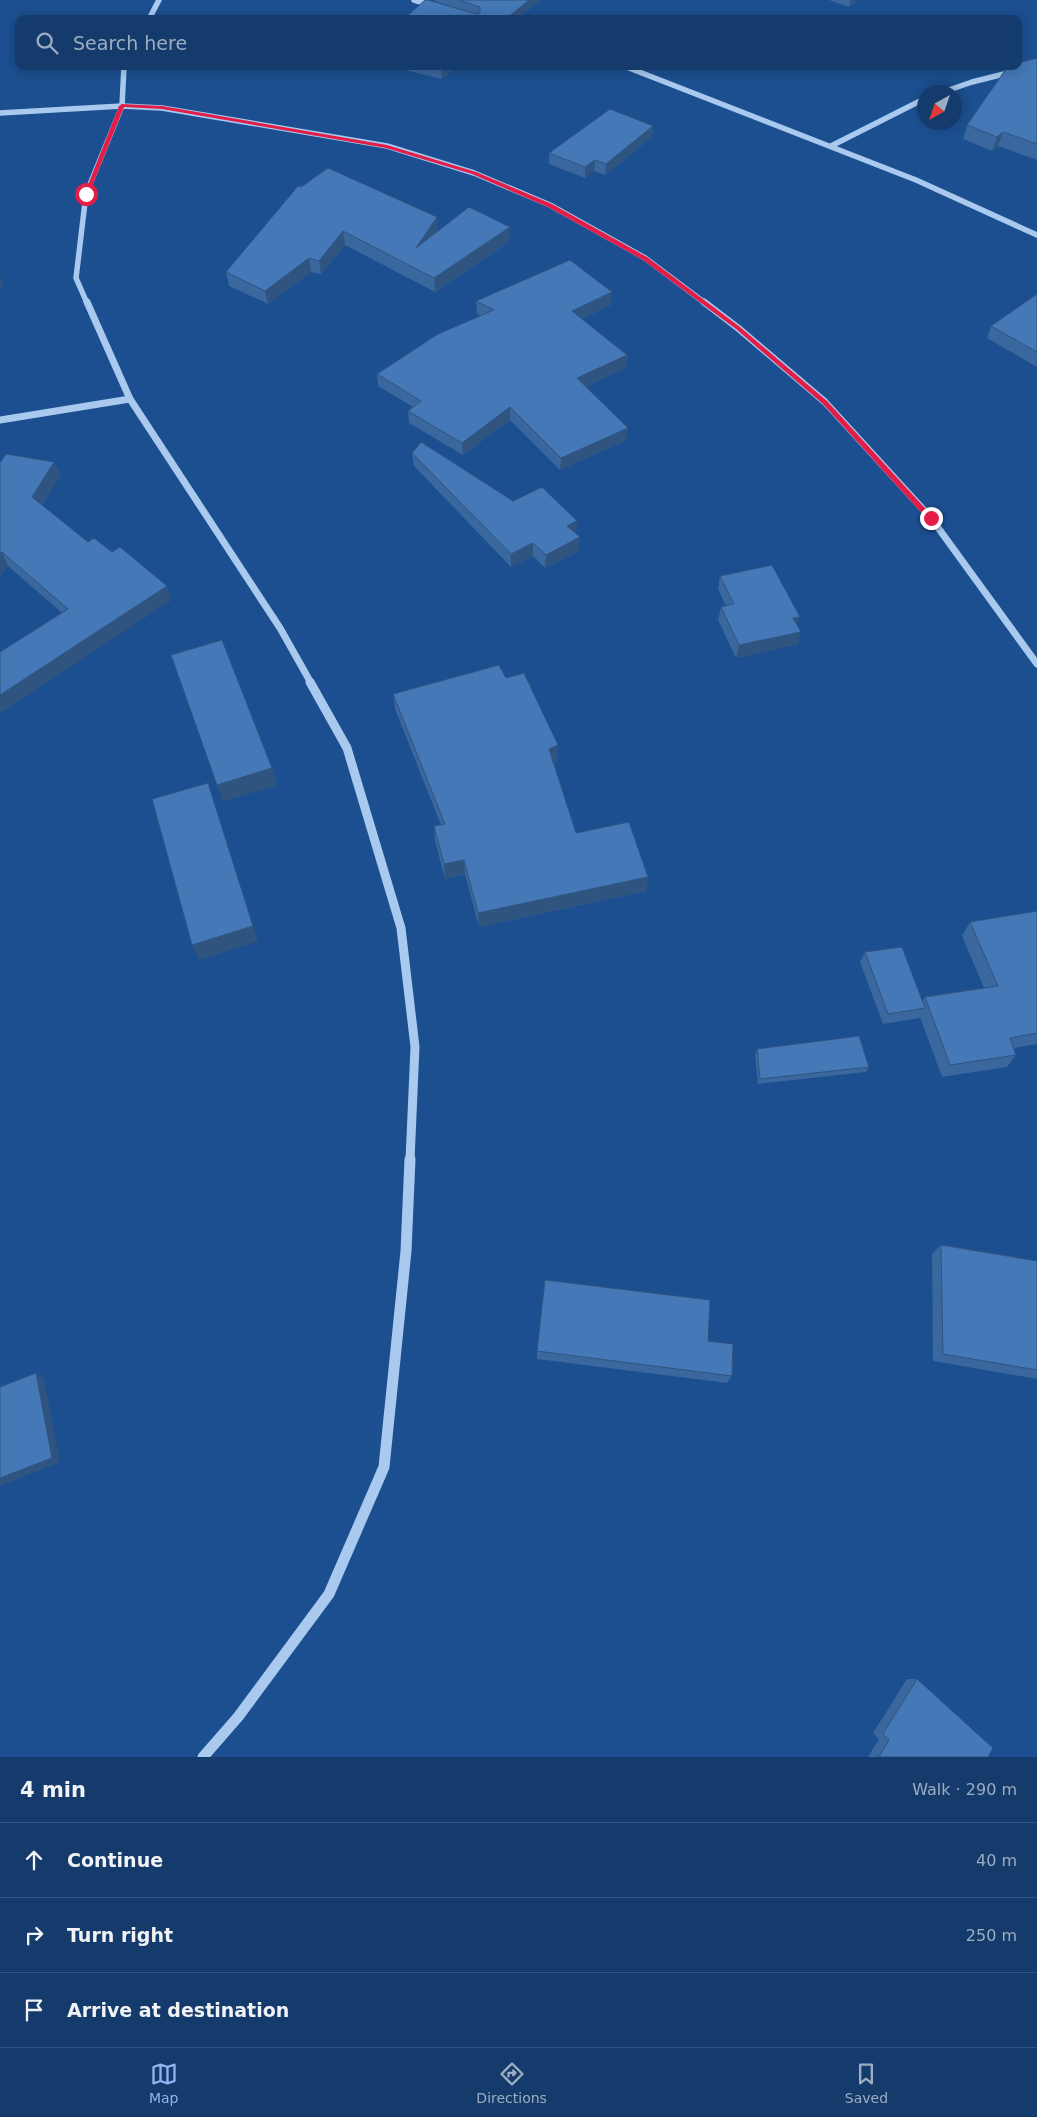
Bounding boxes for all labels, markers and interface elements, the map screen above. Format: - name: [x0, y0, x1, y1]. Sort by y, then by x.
- search box: [15, 15, 1022, 70]
- icon: search: [33, 29, 61, 57]
- text: Search here: [73, 32, 187, 54]
- north arrow: [917, 85, 962, 130]
- route start: [75, 183, 98, 206]
- route end: [920, 507, 943, 530]
- text: 4 min: [20, 1778, 86, 1802]
- text: Walk · 290 m: [912, 1780, 1017, 1799]
- icon: ahead: [20, 1846, 48, 1874]
- text: Continue: [67, 1849, 163, 1871]
- text: 40 m: [976, 1851, 1017, 1870]
- icon: right: [20, 1921, 48, 1949]
- text: Turn right: [67, 1924, 173, 1946]
- text: 250 m: [966, 1926, 1017, 1945]
- icon: arrive: [20, 1996, 48, 2024]
- text: Arrive at destination: [67, 1999, 289, 2021]
- tab: Map: [149, 2060, 178, 2106]
- tab: Directions: [476, 2060, 547, 2106]
- tab: Saved: [845, 2060, 888, 2106]

